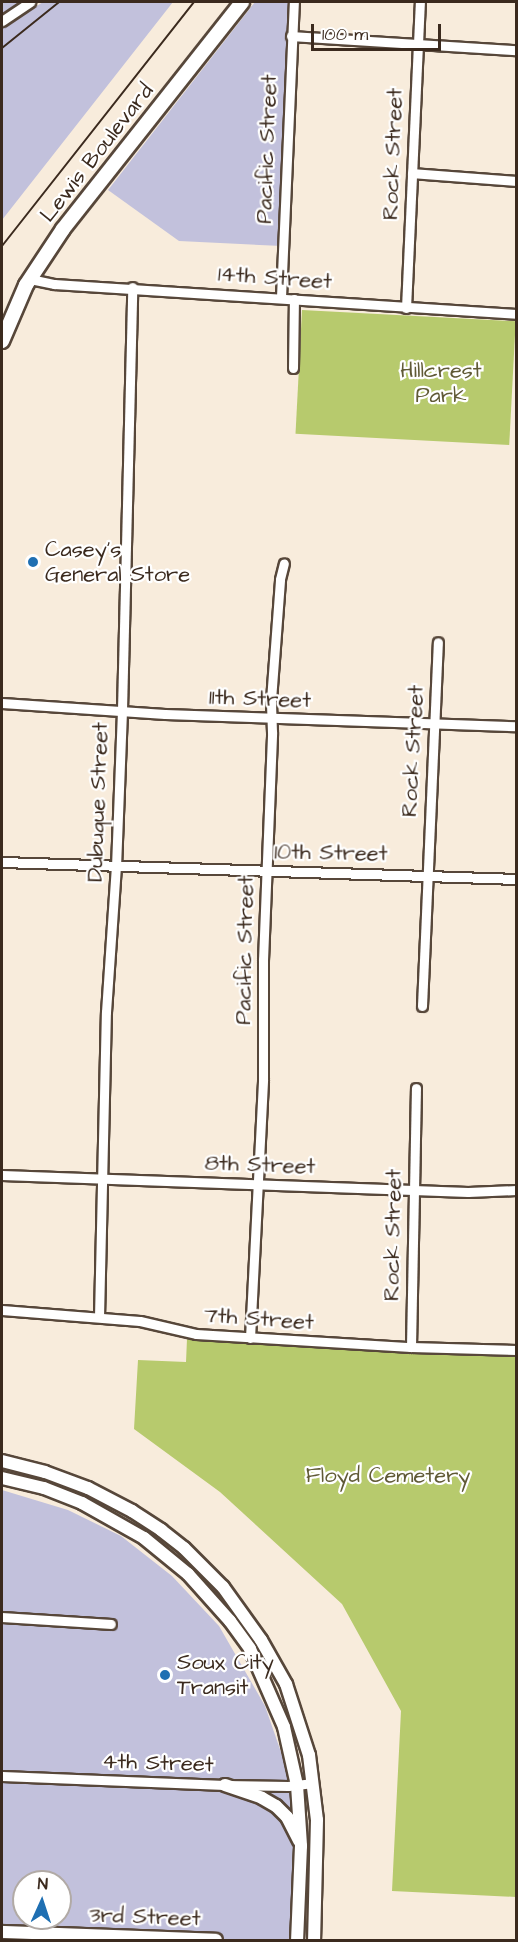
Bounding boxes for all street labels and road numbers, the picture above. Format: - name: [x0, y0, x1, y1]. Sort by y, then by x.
- street label: Pacific Street: [251, 74, 283, 224]
- street label: Lewis Boulevard: [35, 78, 159, 228]
- street label: Rock Street: [378, 87, 408, 221]
- street label: 14th Street: [217, 261, 333, 295]
- street label: 11th Street: [209, 684, 311, 714]
- street label: Rock Street: [396, 684, 430, 818]
- street label: Dubuque Street: [82, 722, 114, 882]
- street label: 10th Street: [274, 839, 388, 867]
- street label: Pacific Street: [230, 875, 260, 1025]
- street label: 8th Street: [204, 1150, 316, 1180]
- street label: Rock Street: [379, 1169, 407, 1301]
- street label: 7th Street: [203, 1302, 315, 1336]
- street label: 4th Street: [102, 1748, 214, 1778]
- street label: 3rd Street: [89, 1902, 201, 1932]

